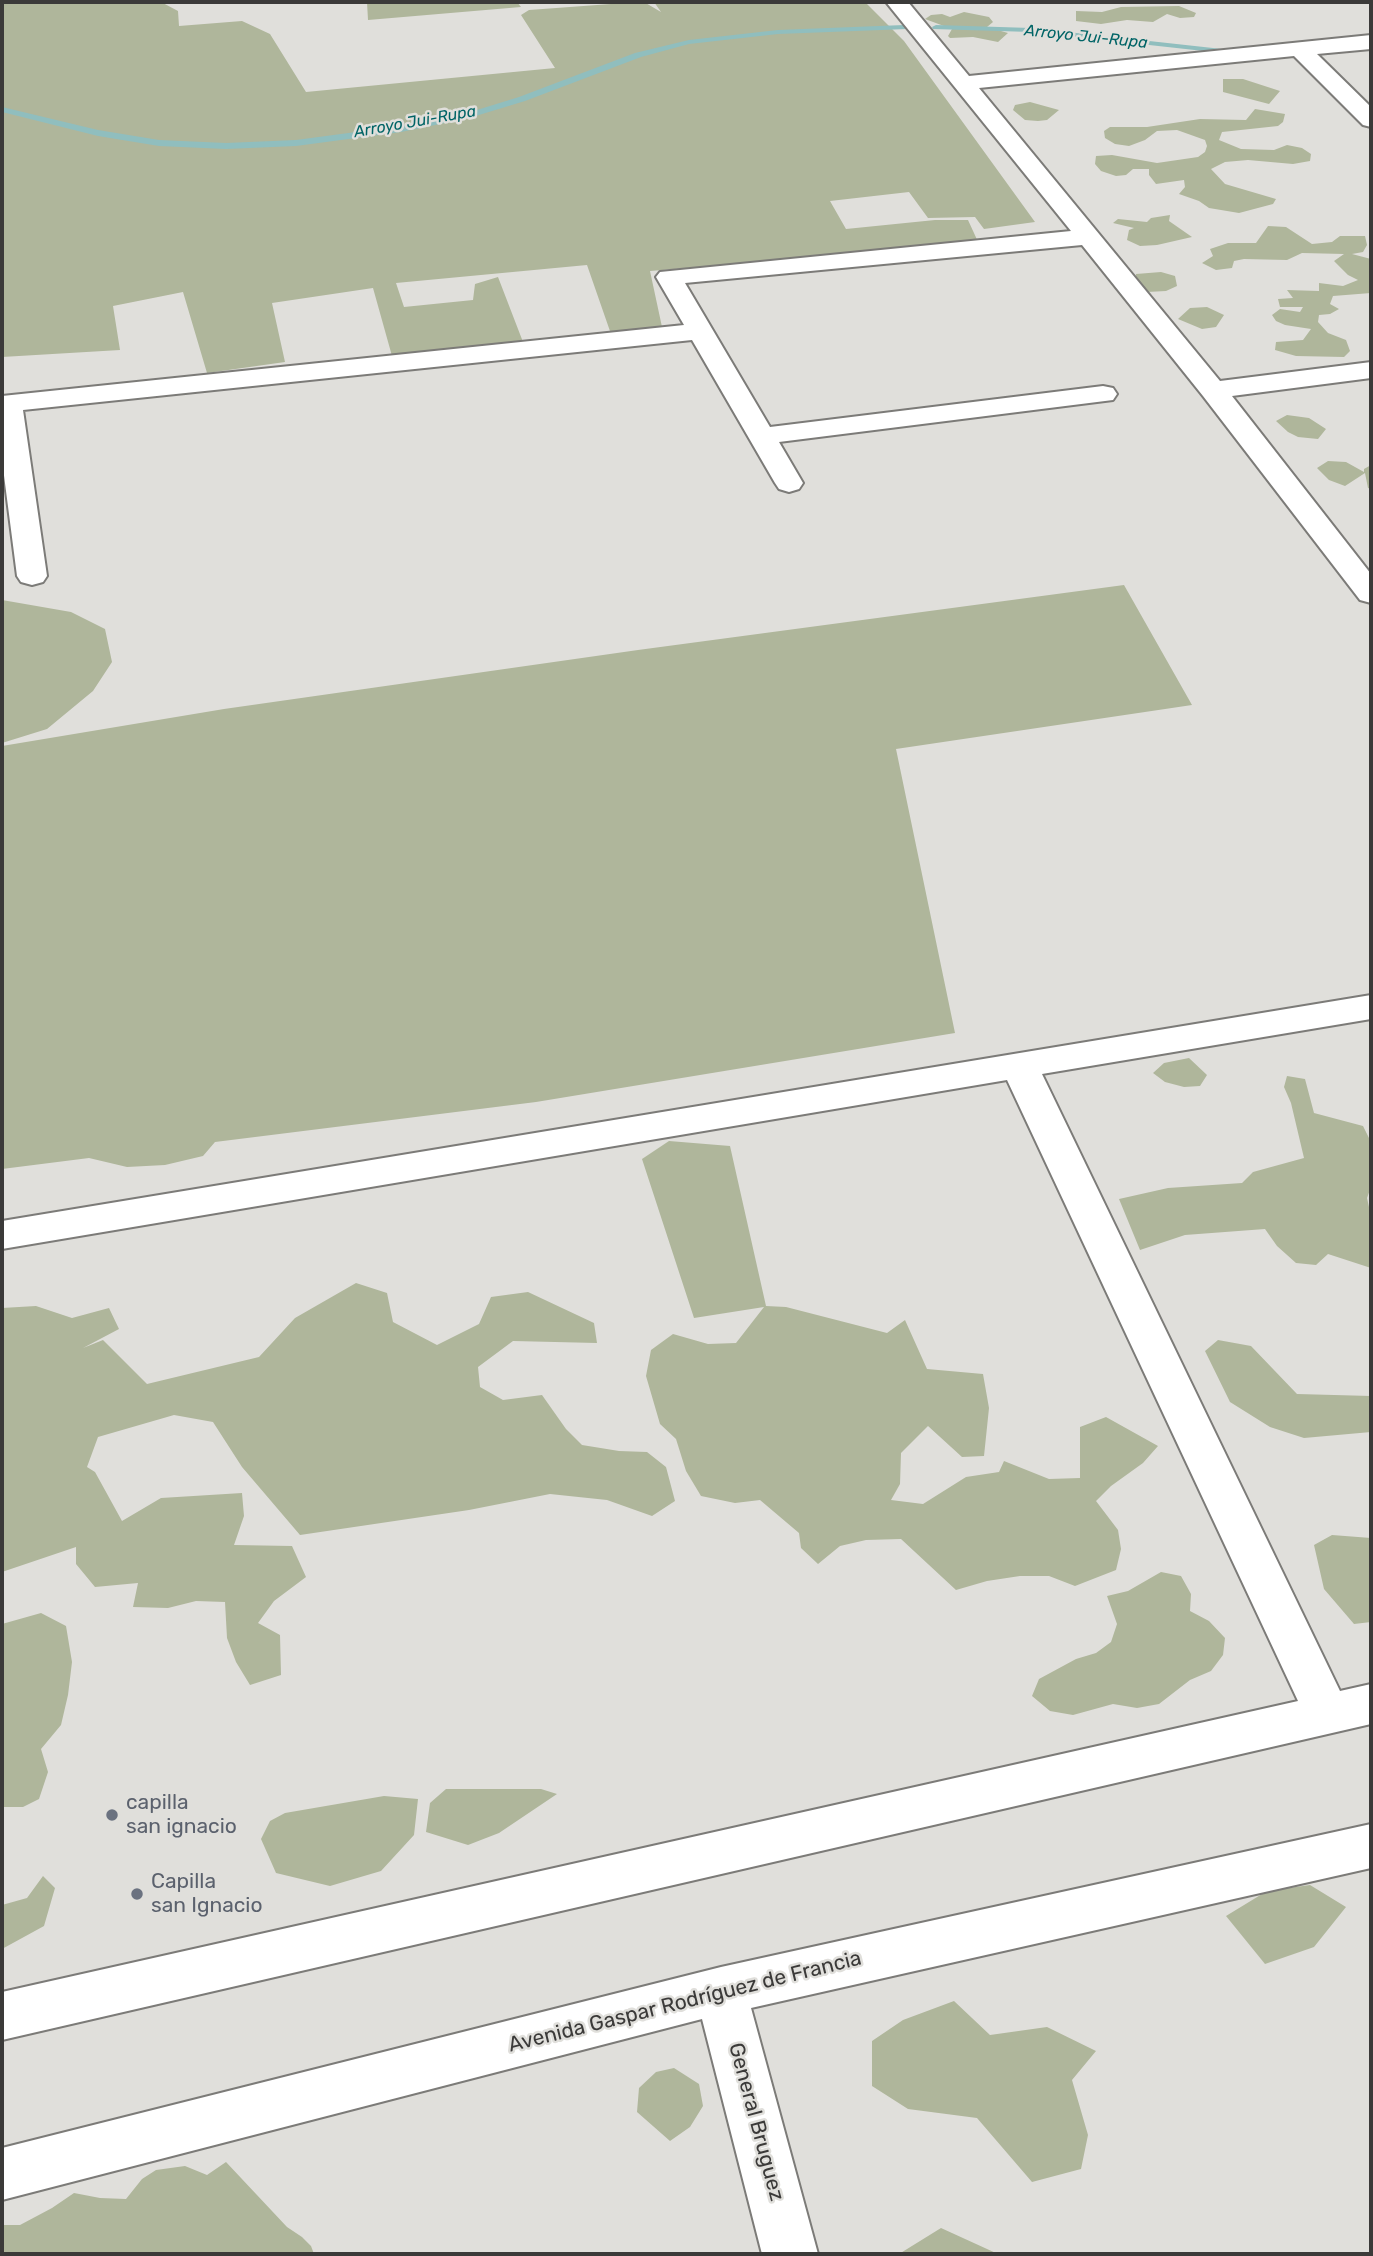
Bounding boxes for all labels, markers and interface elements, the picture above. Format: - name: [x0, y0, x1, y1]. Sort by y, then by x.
- water label: Arroyo Jui-Rupa: [1024, 21, 1148, 53]
- water label: Arroyo Jui-Rupa: [352, 102, 478, 142]
- place label: capilla san ignacio: [126, 1790, 237, 1840]
- marker: capilla san ignacio: [104, 1807, 120, 1823]
- place label: Capilla san Ignacio: [151, 1869, 262, 1919]
- marker: Capilla san Ignacio: [129, 1886, 145, 1902]
- street label: Avenida Gaspar Rodríguez de Francia: [506, 1946, 864, 2058]
- street label: General Bruguez: [723, 2040, 789, 2204]

